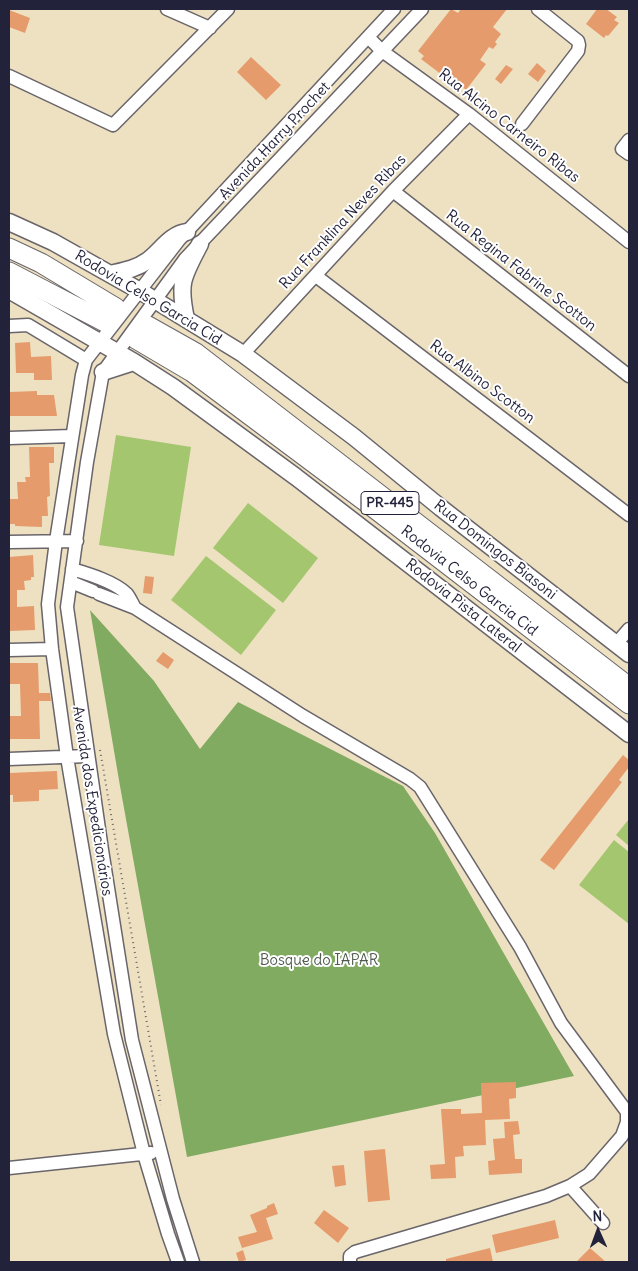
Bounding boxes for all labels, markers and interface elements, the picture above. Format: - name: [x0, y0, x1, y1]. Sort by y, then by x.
- street label: Rua Alcino Carneiro Ribas: [435, 65, 583, 187]
- street label: Avenida Harry Prochet: [216, 78, 334, 204]
- street label: Rua Franklina Neves Ribas: [276, 151, 410, 293]
- street label: Rua Regina Fabrine Scotton: [442, 207, 600, 335]
- street label: Rodovia Celso Garcia Cid: [71, 247, 225, 349]
- street label: Rua Albino Scotton: [426, 337, 538, 427]
- road number: PR-445: [361, 492, 419, 514]
- street label: Rua Domingos Biasoni: [430, 496, 560, 604]
- street label: Rodovia Celso Garcia Cid: [397, 522, 541, 640]
- street label: Rodovia Pista Lateral: [402, 555, 524, 657]
- street label: Avenida dos Expedicionários: [68, 705, 116, 897]
- park label: Bosque do IAPAR: [260, 952, 378, 970]
- north arrow: [573, 1206, 623, 1256]
- text: N: [592, 1207, 603, 1225]

